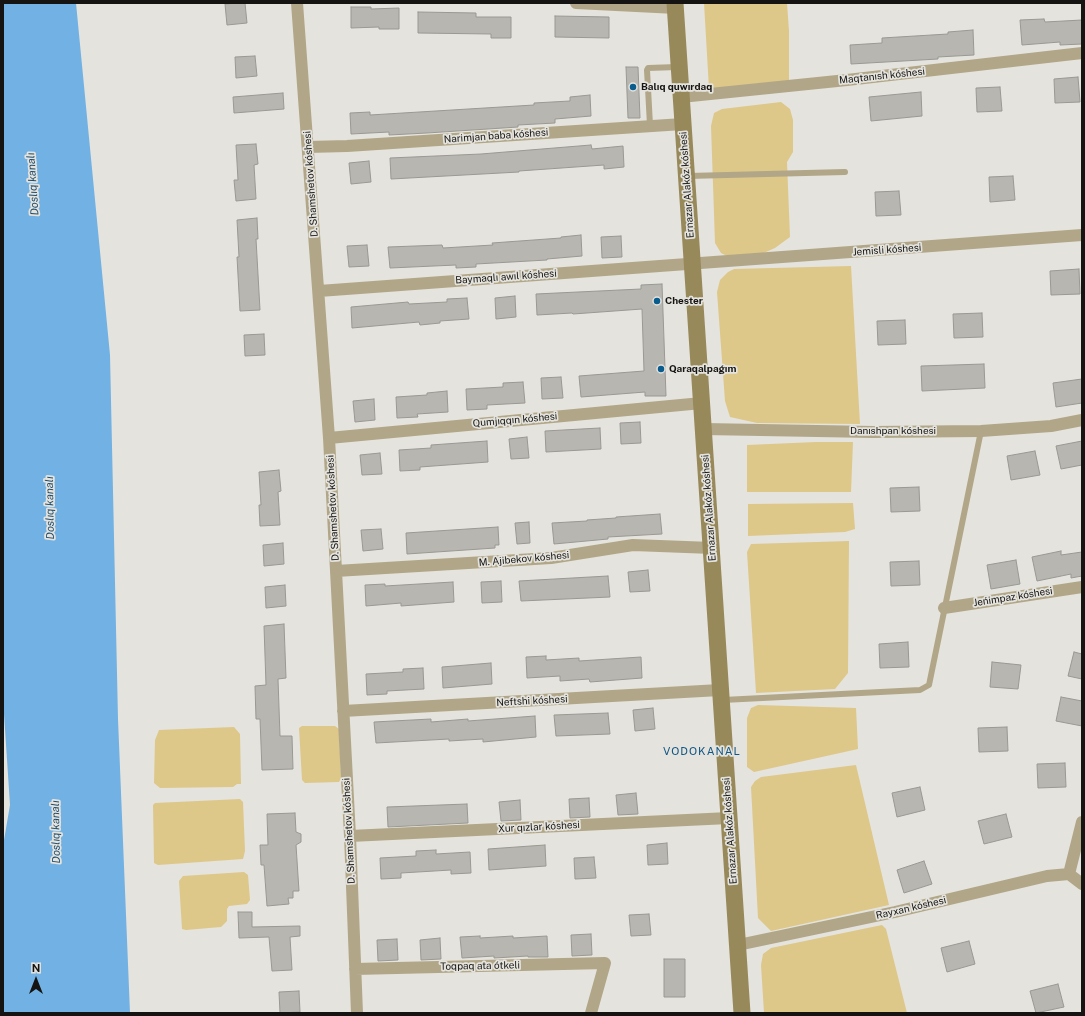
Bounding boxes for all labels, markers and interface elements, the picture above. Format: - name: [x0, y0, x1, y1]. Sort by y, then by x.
- street label: Maqtanısh kóshesi: [839, 66, 925, 86]
- place label: Balıq quwırdaq: [641, 81, 712, 93]
- marker: Balıq quwırdaq: [628, 82, 638, 92]
- street label: Narimjan baba kóshesi: [443, 126, 549, 146]
- street label: D. Shamshetov kóshesi: [301, 131, 321, 237]
- street label: Ernazar Alakóz kóshesi: [677, 131, 697, 239]
- water label: Doslıq kanalı: [24, 152, 42, 216]
- street label: Jemisli kóshesi: [852, 242, 922, 258]
- street label: Baymaqlı awıl kóshesi: [455, 267, 557, 287]
- place label: Chester: [665, 295, 703, 307]
- marker: Chester: [652, 296, 662, 306]
- place label: Qaraqalpaǵım: [669, 363, 736, 375]
- marker: Qaraqalpaǵım: [656, 364, 666, 374]
- street label: Qumjıqqın kóshesi: [472, 410, 558, 430]
- street label: Danıshpan kóshesi: [850, 425, 936, 437]
- street label: Ernazar Alakóz kóshesi: [699, 454, 719, 562]
- street label: D. Shamshetov kóshesi: [324, 455, 342, 561]
- water label: Doslıq kanalı: [43, 476, 57, 540]
- street label: M. Ajibekov kóshesi: [478, 549, 570, 569]
- street label: Jeńimpaz kóshesi: [972, 585, 1054, 609]
- street label: Neftshi kóshesi: [496, 693, 568, 709]
- district label: VODOKANAL: [663, 745, 741, 759]
- street label: Ernazar Alakóz kóshesi: [720, 777, 740, 885]
- street label: D. Shamshetov kóshesi: [340, 778, 358, 884]
- water label: Doslıq kanalı: [49, 800, 63, 864]
- street label: Xur qızlar kóshesi: [498, 819, 580, 835]
- street label: Rayxan kóshesi: [875, 894, 947, 922]
- street label: Toqpaq ata ótkeli: [440, 959, 520, 973]
- north arrow: [16, 960, 56, 1000]
- text: N: [32, 962, 40, 974]

